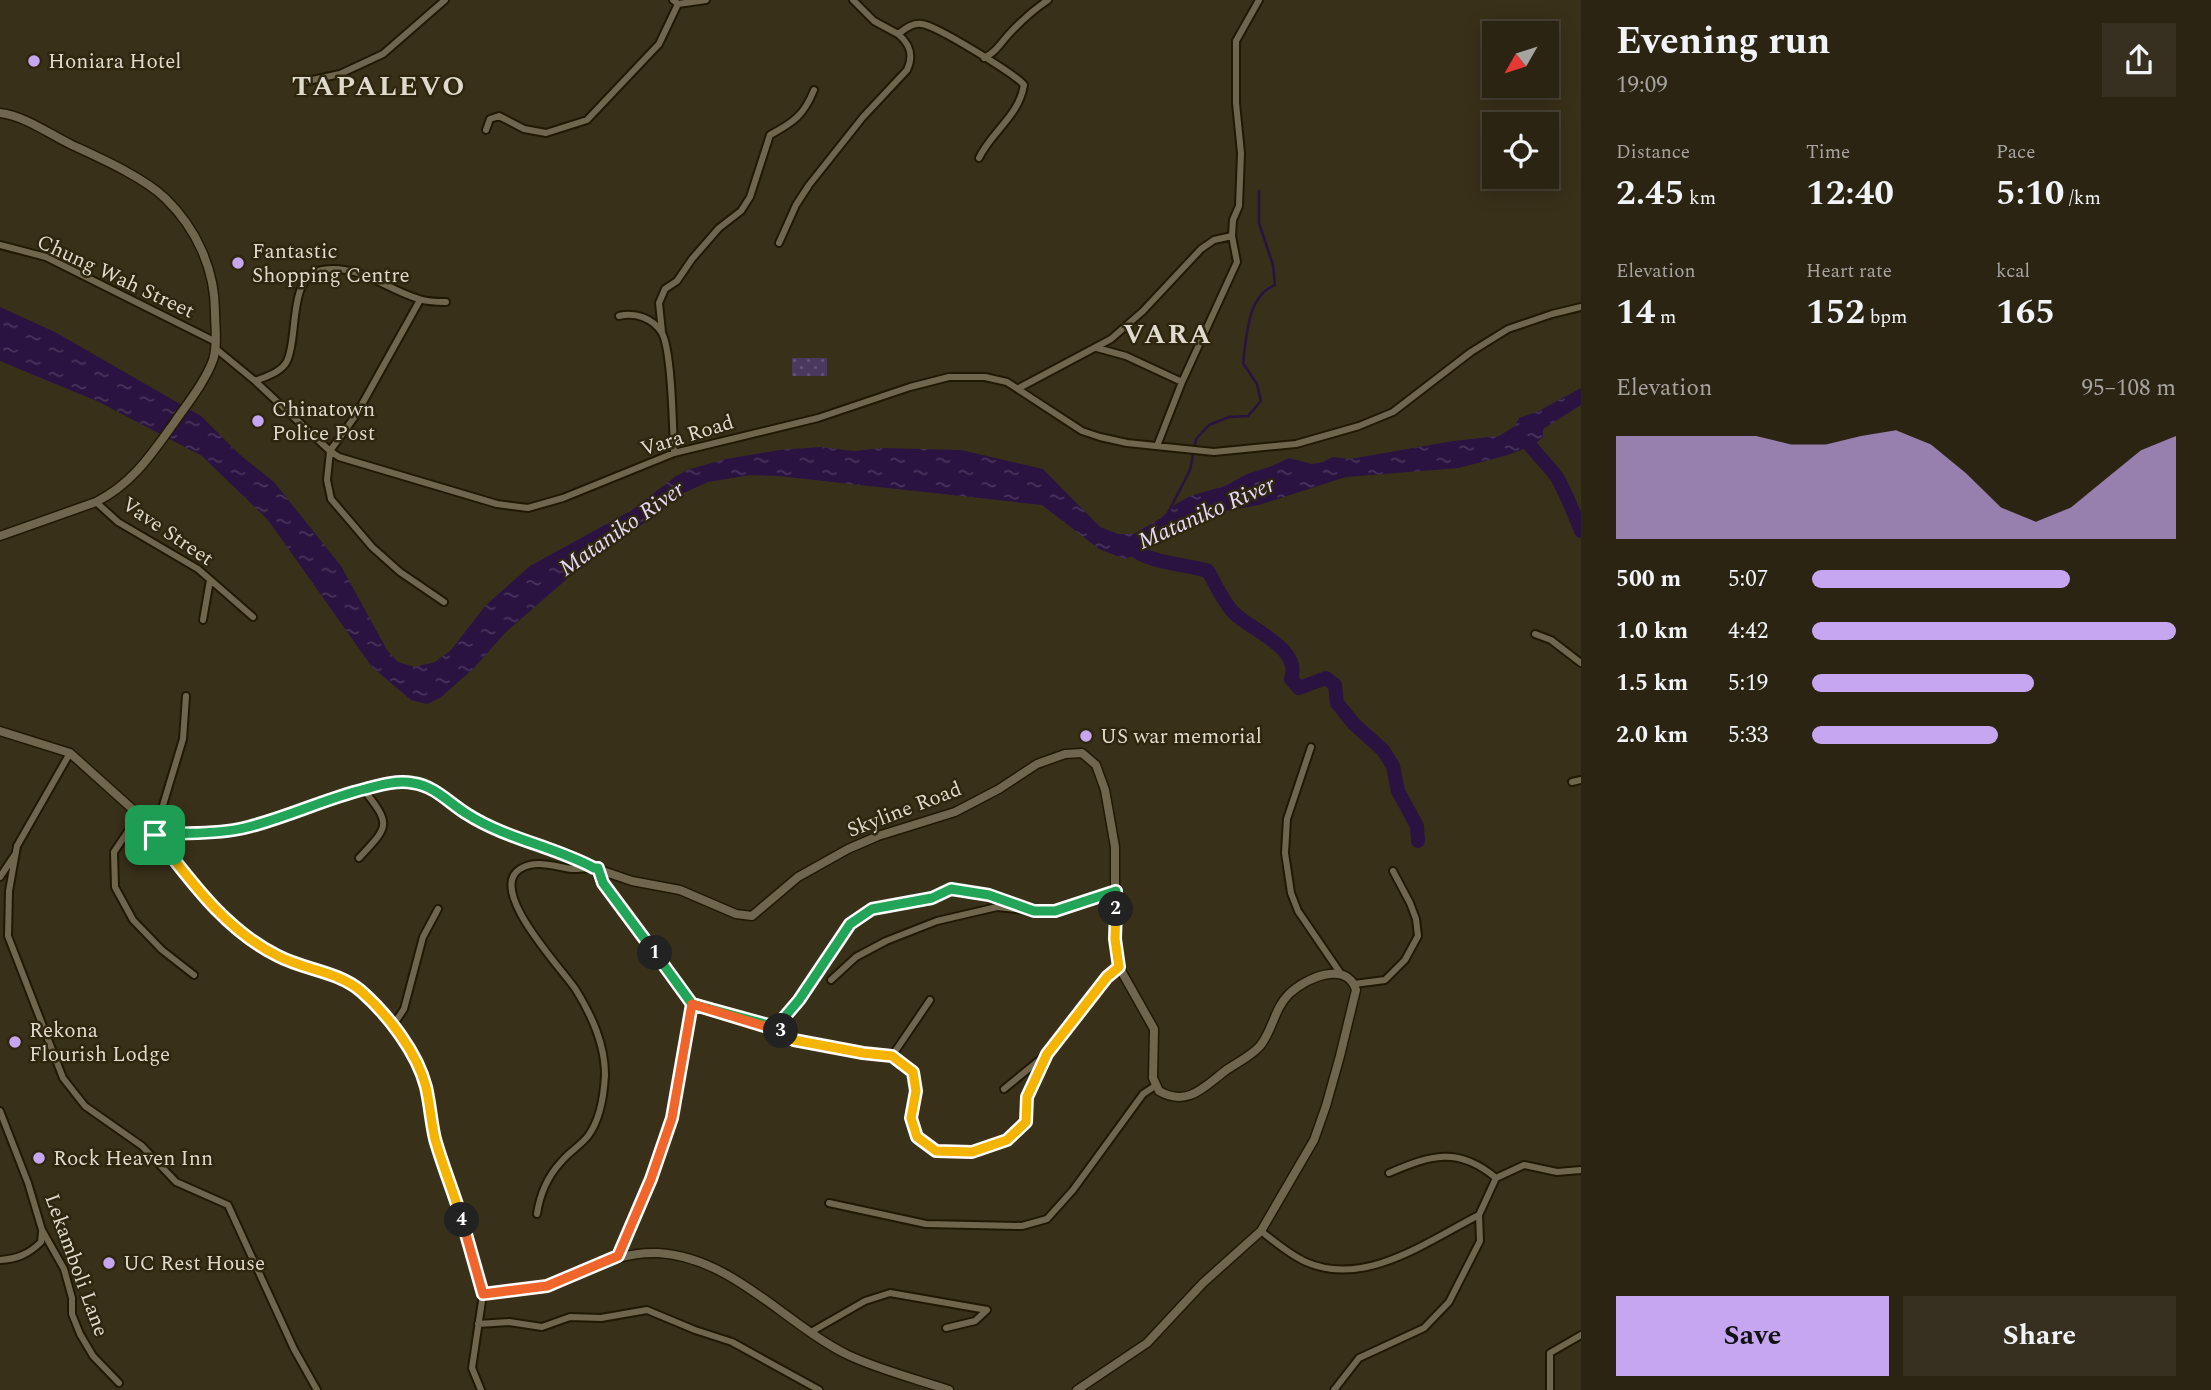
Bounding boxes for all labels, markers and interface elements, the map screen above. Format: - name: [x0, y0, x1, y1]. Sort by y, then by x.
- text: Evening run: [1616, 13, 1830, 71]
- north arrow: [1482, 21, 1559, 98]
- map controls: [1482, 21, 1559, 189]
- button: share: [2102, 23, 2176, 97]
- place label: Honiara Hotel: [48, 46, 182, 78]
- marker: Honiara Hotel: [26, 53, 42, 69]
- district label: TAPALEVO: [292, 65, 466, 108]
- text: 19:09: [1616, 68, 1668, 103]
- button: locate: [1482, 112, 1559, 189]
- text: Distance: [1616, 138, 1690, 167]
- text: Time: [1806, 138, 1850, 167]
- text: Pace: [1996, 138, 2035, 167]
- text: 2.45: [1616, 167, 1684, 220]
- text: 12:40: [1806, 167, 1894, 220]
- text: 5:10: [1996, 167, 2064, 220]
- text: km: [1684, 184, 1716, 213]
- text: /km: [2064, 184, 2101, 213]
- street label: Chung Wah Street: [31, 226, 200, 328]
- place label: Fantastic Shopping Centre: [252, 236, 410, 292]
- marker: Fantastic Shopping Centre: [230, 255, 246, 271]
- text: Elevation: [1616, 257, 1696, 286]
- text: Heart rate: [1806, 257, 1892, 286]
- text: kcal: [1996, 257, 2030, 286]
- text: 14: [1616, 286, 1655, 339]
- text: 152: [1806, 286, 1865, 339]
- text: 165: [1996, 286, 2055, 339]
- text: m: [1655, 303, 1676, 332]
- text: bpm: [1865, 303, 1907, 332]
- district label: VARA: [1123, 313, 1213, 356]
- text: Elevation: [1616, 371, 1712, 406]
- text: 95–108 m: [2081, 371, 2176, 406]
- place label: Chinatown Police Post: [272, 394, 375, 450]
- street label: Vara Road: [637, 407, 738, 465]
- marker: Chinatown Police Post: [250, 413, 266, 429]
- water label: Mataniko River: [1132, 467, 1282, 559]
- water label: Mataniko River: [552, 472, 693, 586]
- street label: Vave Street: [115, 489, 220, 575]
- text: 500 m: [1616, 562, 1681, 597]
- text: 5:07: [1728, 562, 1768, 597]
- text: 1.0 km: [1616, 614, 1688, 649]
- text: 4:42: [1728, 614, 1768, 649]
- text: 1.5 km: [1616, 666, 1688, 701]
- text: 5:19: [1728, 666, 1768, 701]
- text: 2.0 km: [1616, 718, 1688, 753]
- text: 5:33: [1728, 718, 1768, 753]
- place label: US war memorial: [1100, 721, 1262, 753]
- marker: US war memorial: [1078, 728, 1094, 744]
- street label: Skyline Road: [842, 773, 966, 846]
- pin: [125, 805, 185, 865]
- icon: arrive: [136, 816, 174, 854]
- pin: 2: [1098, 892, 1134, 926]
- text: 2: [1110, 894, 1121, 923]
- pin: 1: [638, 936, 672, 970]
- text: 1: [649, 938, 660, 967]
- pin: 3: [764, 1014, 798, 1048]
- place label: Rekona Flourish Lodge: [29, 1015, 170, 1071]
- text: 3: [775, 1016, 786, 1045]
- marker: Rekona Flourish Lodge: [7, 1034, 23, 1050]
- place label: Rock Heaven Inn: [53, 1143, 213, 1175]
- marker: Rock Heaven Inn: [31, 1150, 47, 1166]
- street label: Lekamboli Lane: [35, 1189, 117, 1341]
- pin: 4: [444, 1202, 480, 1238]
- text: 4: [456, 1205, 467, 1234]
- place label: UC Rest House: [123, 1248, 265, 1280]
- marker: UC Rest House: [101, 1255, 117, 1271]
- button: Save: [1616, 1296, 1889, 1376]
- button: Share: [1903, 1296, 2176, 1376]

